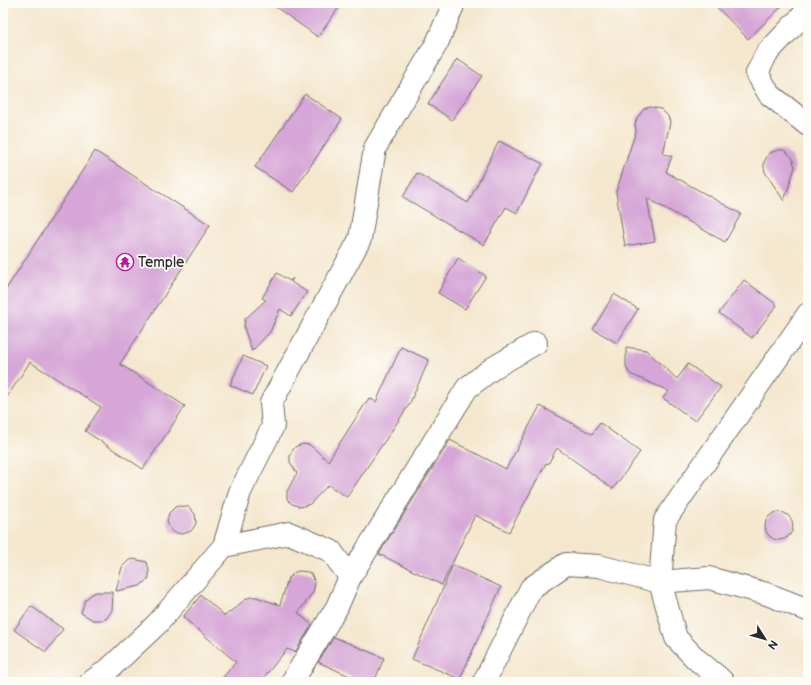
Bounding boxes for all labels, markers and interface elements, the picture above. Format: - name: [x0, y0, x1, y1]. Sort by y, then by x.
- temple icon: Temple: [115, 252, 135, 272]
- place label: Temple: [138, 254, 184, 271]
- north arrow: [745, 619, 785, 659]
- text: N: [765, 638, 780, 652]

